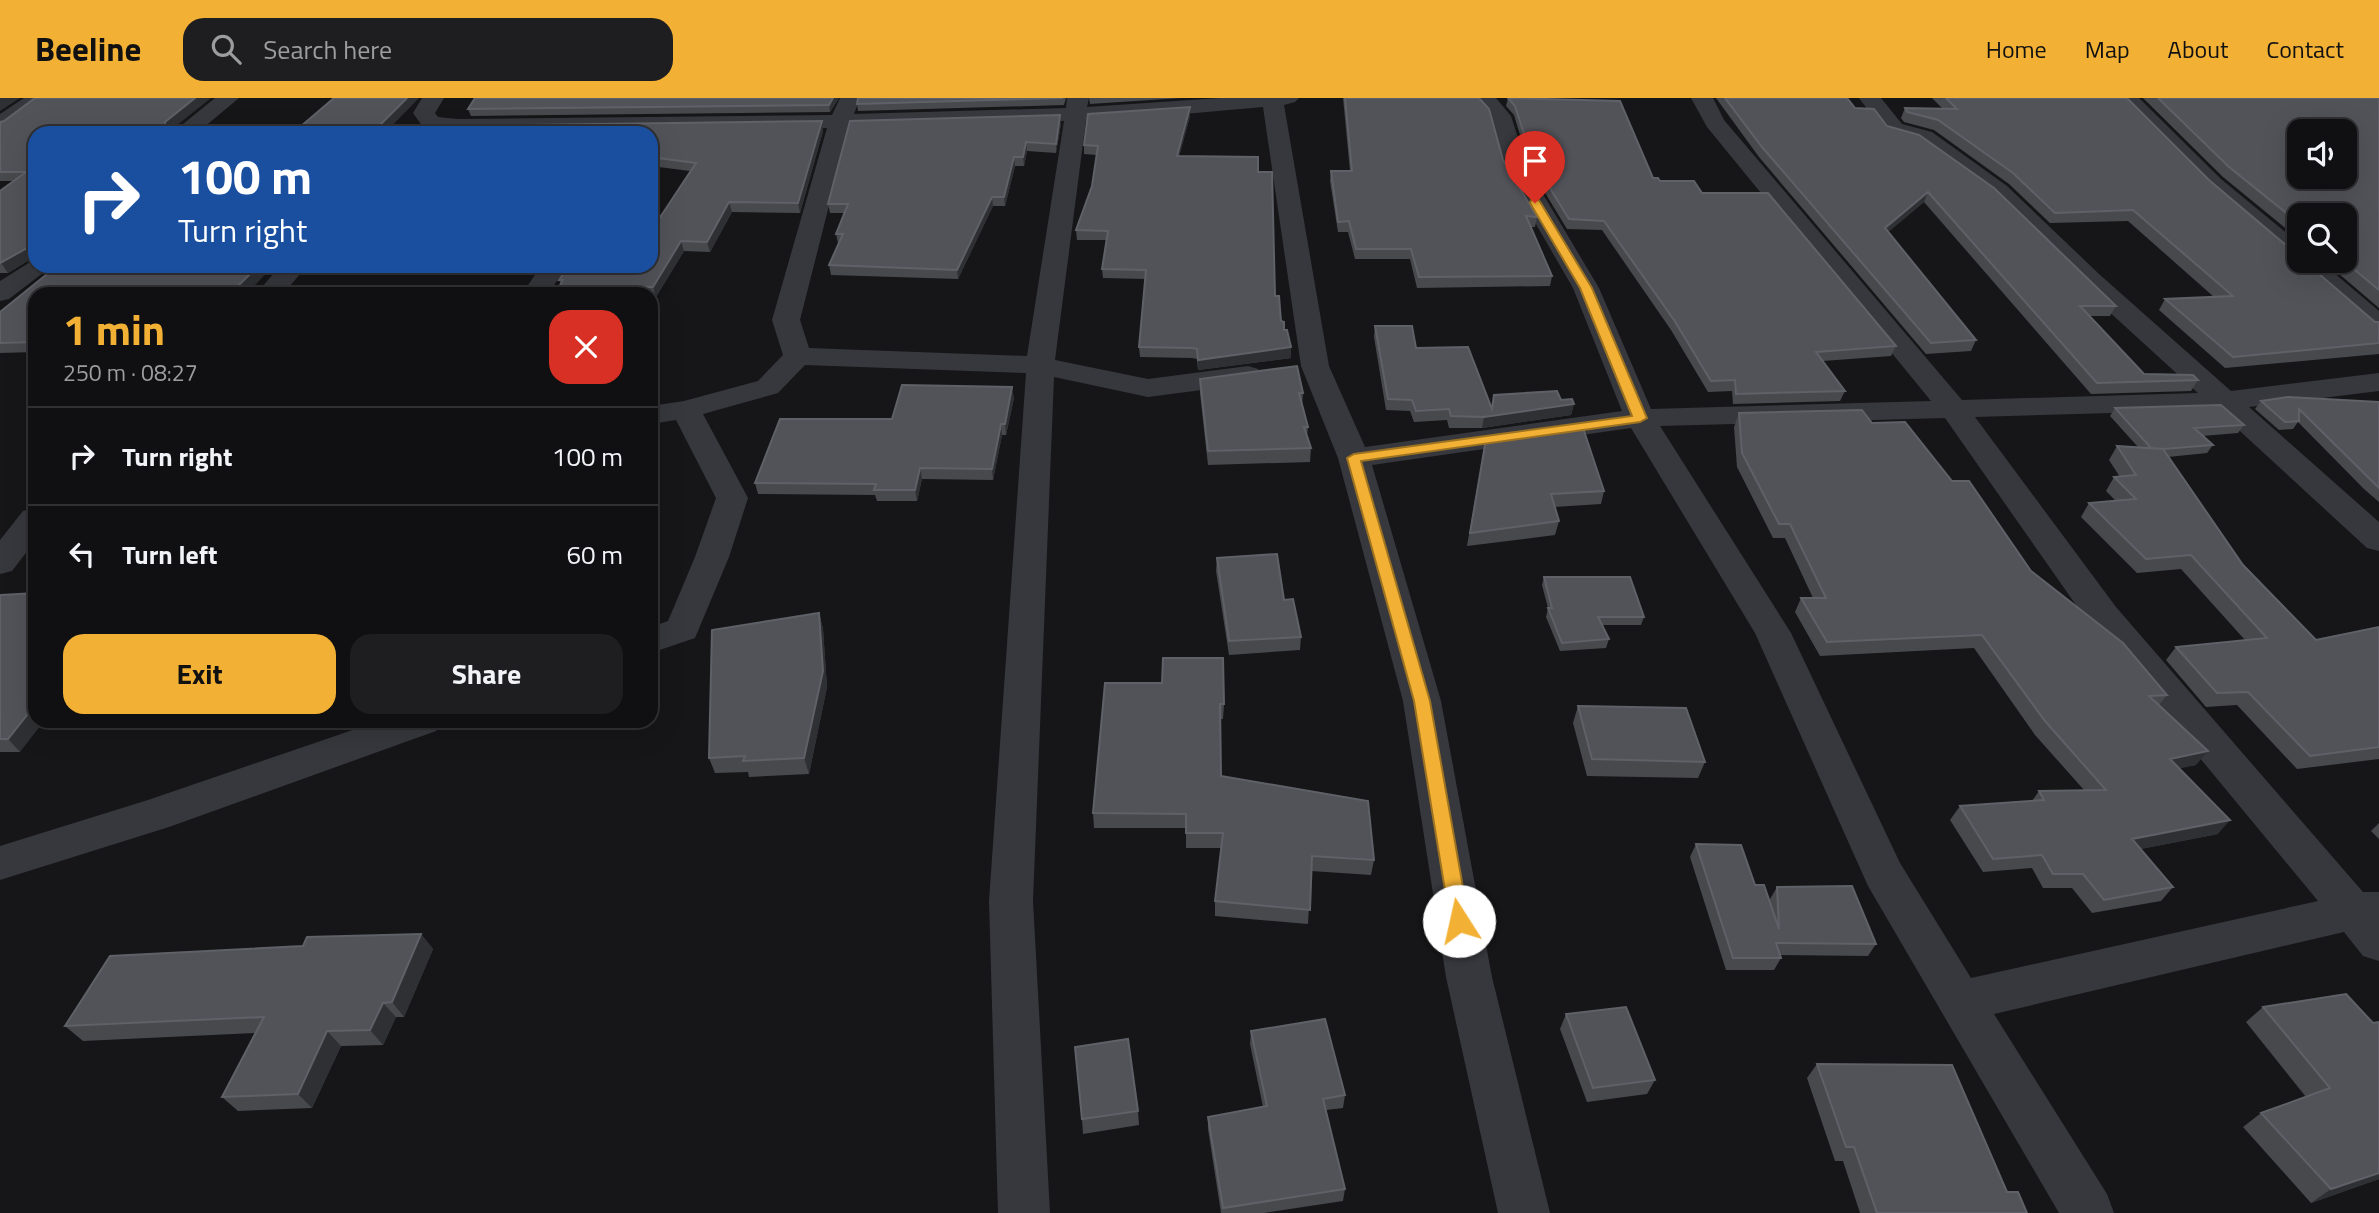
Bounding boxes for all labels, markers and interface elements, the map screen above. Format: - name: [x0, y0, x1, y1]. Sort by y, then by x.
- search box: [183, 18, 673, 81]
- text: Beeline: [35, 24, 141, 74]
- icon: search: [207, 30, 245, 68]
- text: Search here: [263, 30, 392, 69]
- text: Home: [1986, 31, 2047, 67]
- text: Map: [2085, 31, 2130, 67]
- text: About: [2168, 31, 2228, 67]
- text: Contact: [2266, 31, 2344, 67]
- map controls: [2287, 119, 2357, 273]
- button: sound: [2287, 119, 2357, 189]
- pin: [1505, 131, 1565, 203]
- text: 100 m: [178, 138, 312, 213]
- icon: arrive: [1516, 142, 1554, 180]
- icon: right: [63, 154, 154, 245]
- button: search: [2287, 203, 2357, 273]
- text: Turn right: [178, 206, 307, 254]
- text: 1 min: [63, 297, 165, 361]
- button: close: [549, 310, 623, 384]
- text: 250 m · 08:27: [63, 355, 198, 390]
- icon: right: [63, 437, 101, 475]
- text: Turn right: [122, 437, 233, 476]
- text: 100 m: [552, 437, 623, 476]
- icon: left: [63, 535, 101, 573]
- text: Turn left: [122, 535, 217, 574]
- text: 60 m: [566, 535, 623, 574]
- button: Exit: [63, 634, 336, 714]
- button: Share: [350, 634, 623, 714]
- position arrow: [1422, 884, 1496, 958]

